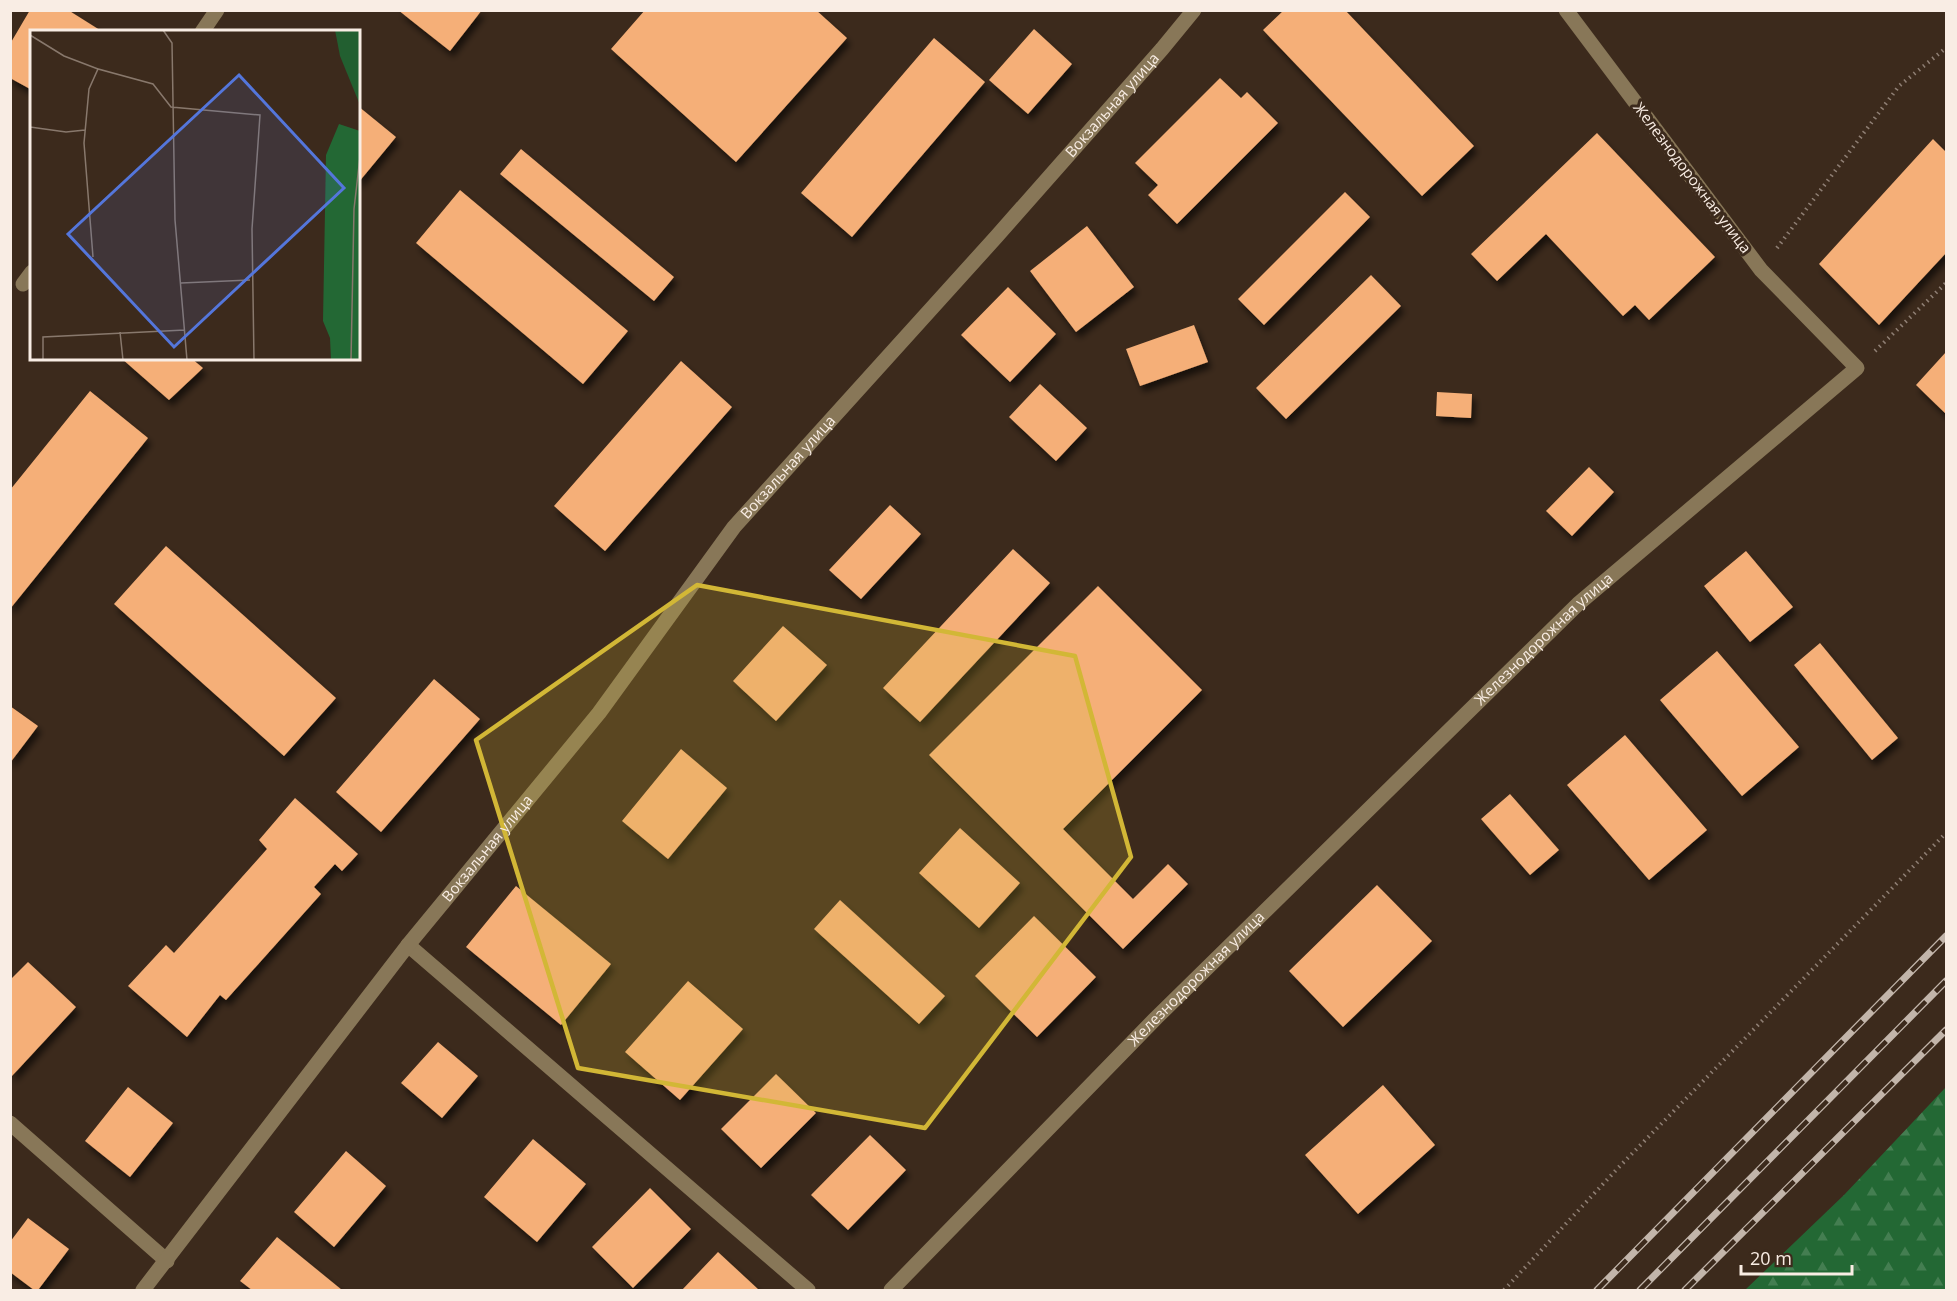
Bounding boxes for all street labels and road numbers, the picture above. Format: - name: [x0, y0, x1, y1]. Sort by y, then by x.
- street label: Вокзальная улица: [1060, 48, 1163, 161]
- street label: Железнодорожная улица: [1629, 98, 1756, 257]
- street label: Вокзальная улица: [735, 410, 839, 523]
- street label: Железнодорожная улица: [1470, 568, 1617, 709]
- street label: Вокзальная улица: [437, 790, 537, 906]
- street label: Железнодорожная улица: [1123, 906, 1268, 1050]

